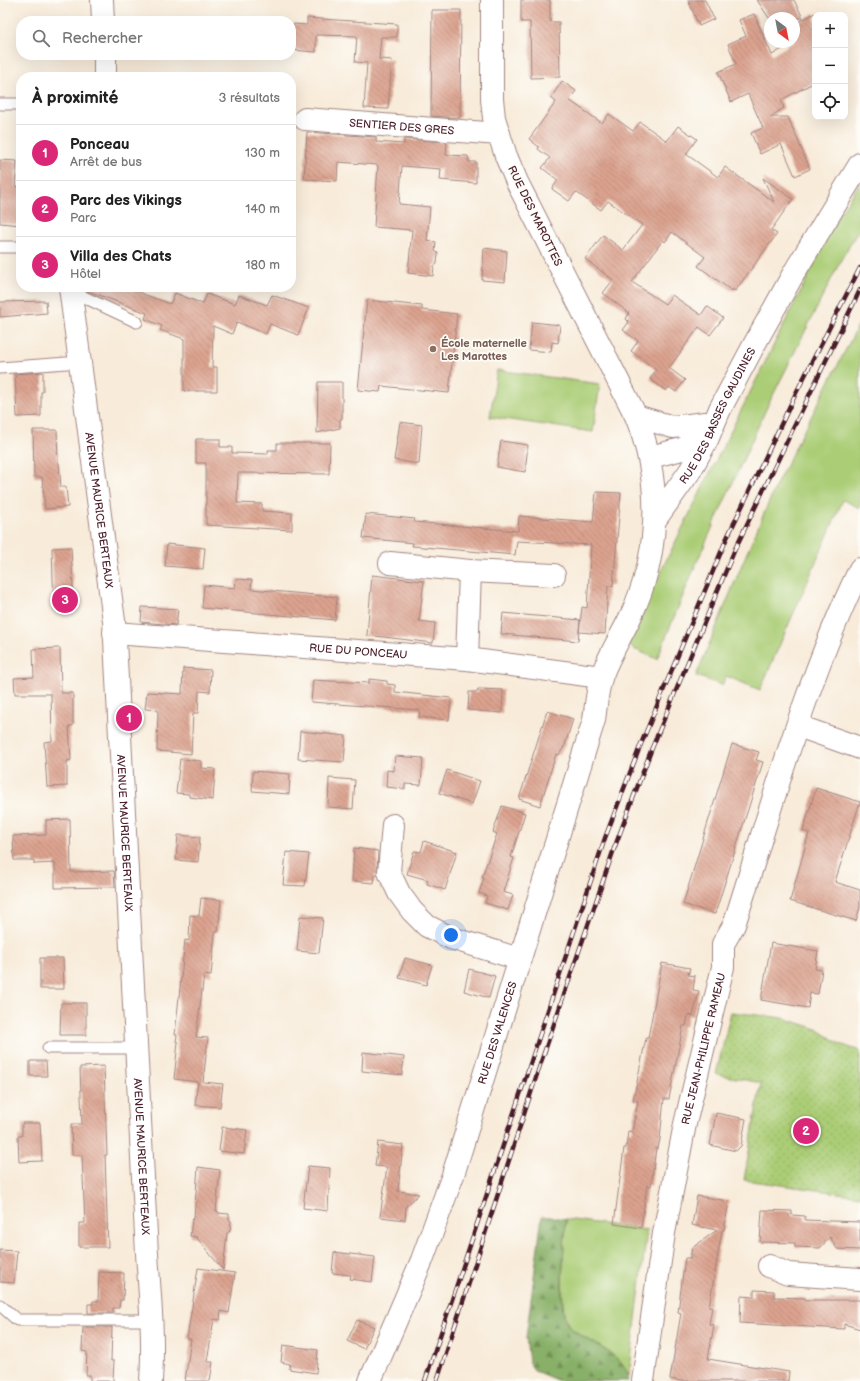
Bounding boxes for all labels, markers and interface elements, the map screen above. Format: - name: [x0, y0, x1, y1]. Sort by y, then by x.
- north arrow: [764, 12, 800, 48]
- map controls: [812, 12, 848, 120]
- button: +: [812, 12, 848, 48]
- search box: [16, 16, 296, 60]
- icon: search: [30, 27, 52, 49]
- text: Rechercher: [62, 29, 142, 48]
- button: −: [812, 48, 848, 84]
- button: locate: [812, 84, 848, 120]
- text: À proximité: [32, 88, 118, 108]
- text: 3 résultats: [218, 90, 280, 106]
- street label: SENTIER DES GRES: [349, 116, 455, 137]
- text: Ponceau: [70, 135, 130, 154]
- text: 1: [42, 145, 48, 161]
- text: 130 m: [245, 145, 280, 161]
- text: Arrêt de bus: [70, 154, 142, 170]
- street label: RUE DES MAROTTES: [505, 164, 565, 269]
- text: Parc des Vikings: [70, 191, 182, 210]
- text: 2: [41, 201, 49, 217]
- text: 140 m: [245, 201, 280, 217]
- text: Parc: [70, 210, 96, 226]
- text: Villa des Chats: [70, 247, 172, 266]
- text: 3: [41, 257, 49, 273]
- text: 180 m: [245, 257, 280, 273]
- text: Hôtel: [70, 266, 101, 282]
- place label: École maternelle Les Marottes: [441, 336, 527, 363]
- marker: École maternelle Les Marottes: [428, 344, 438, 354]
- street label: RUE DES BASSES GAUDINES: [677, 345, 758, 486]
- street label: AVENUE MAURICE BERTEAUX: [83, 431, 116, 590]
- pin: 3: [52, 585, 78, 615]
- street label: RUE DU PONCEAU: [309, 641, 408, 661]
- pin: 1: [116, 703, 142, 733]
- street label: AVENUE MAURICE BERTEAUX: [114, 754, 136, 912]
- your location: [441, 925, 461, 945]
- street label: RUE JEAN-PHILIPPE RAMEAU: [679, 971, 728, 1126]
- street label: RUE DES VALENCES: [475, 980, 519, 1086]
- street label: AVENUE MAURICE BERTEAUX: [131, 1078, 153, 1236]
- pin: 2: [793, 1116, 819, 1146]

